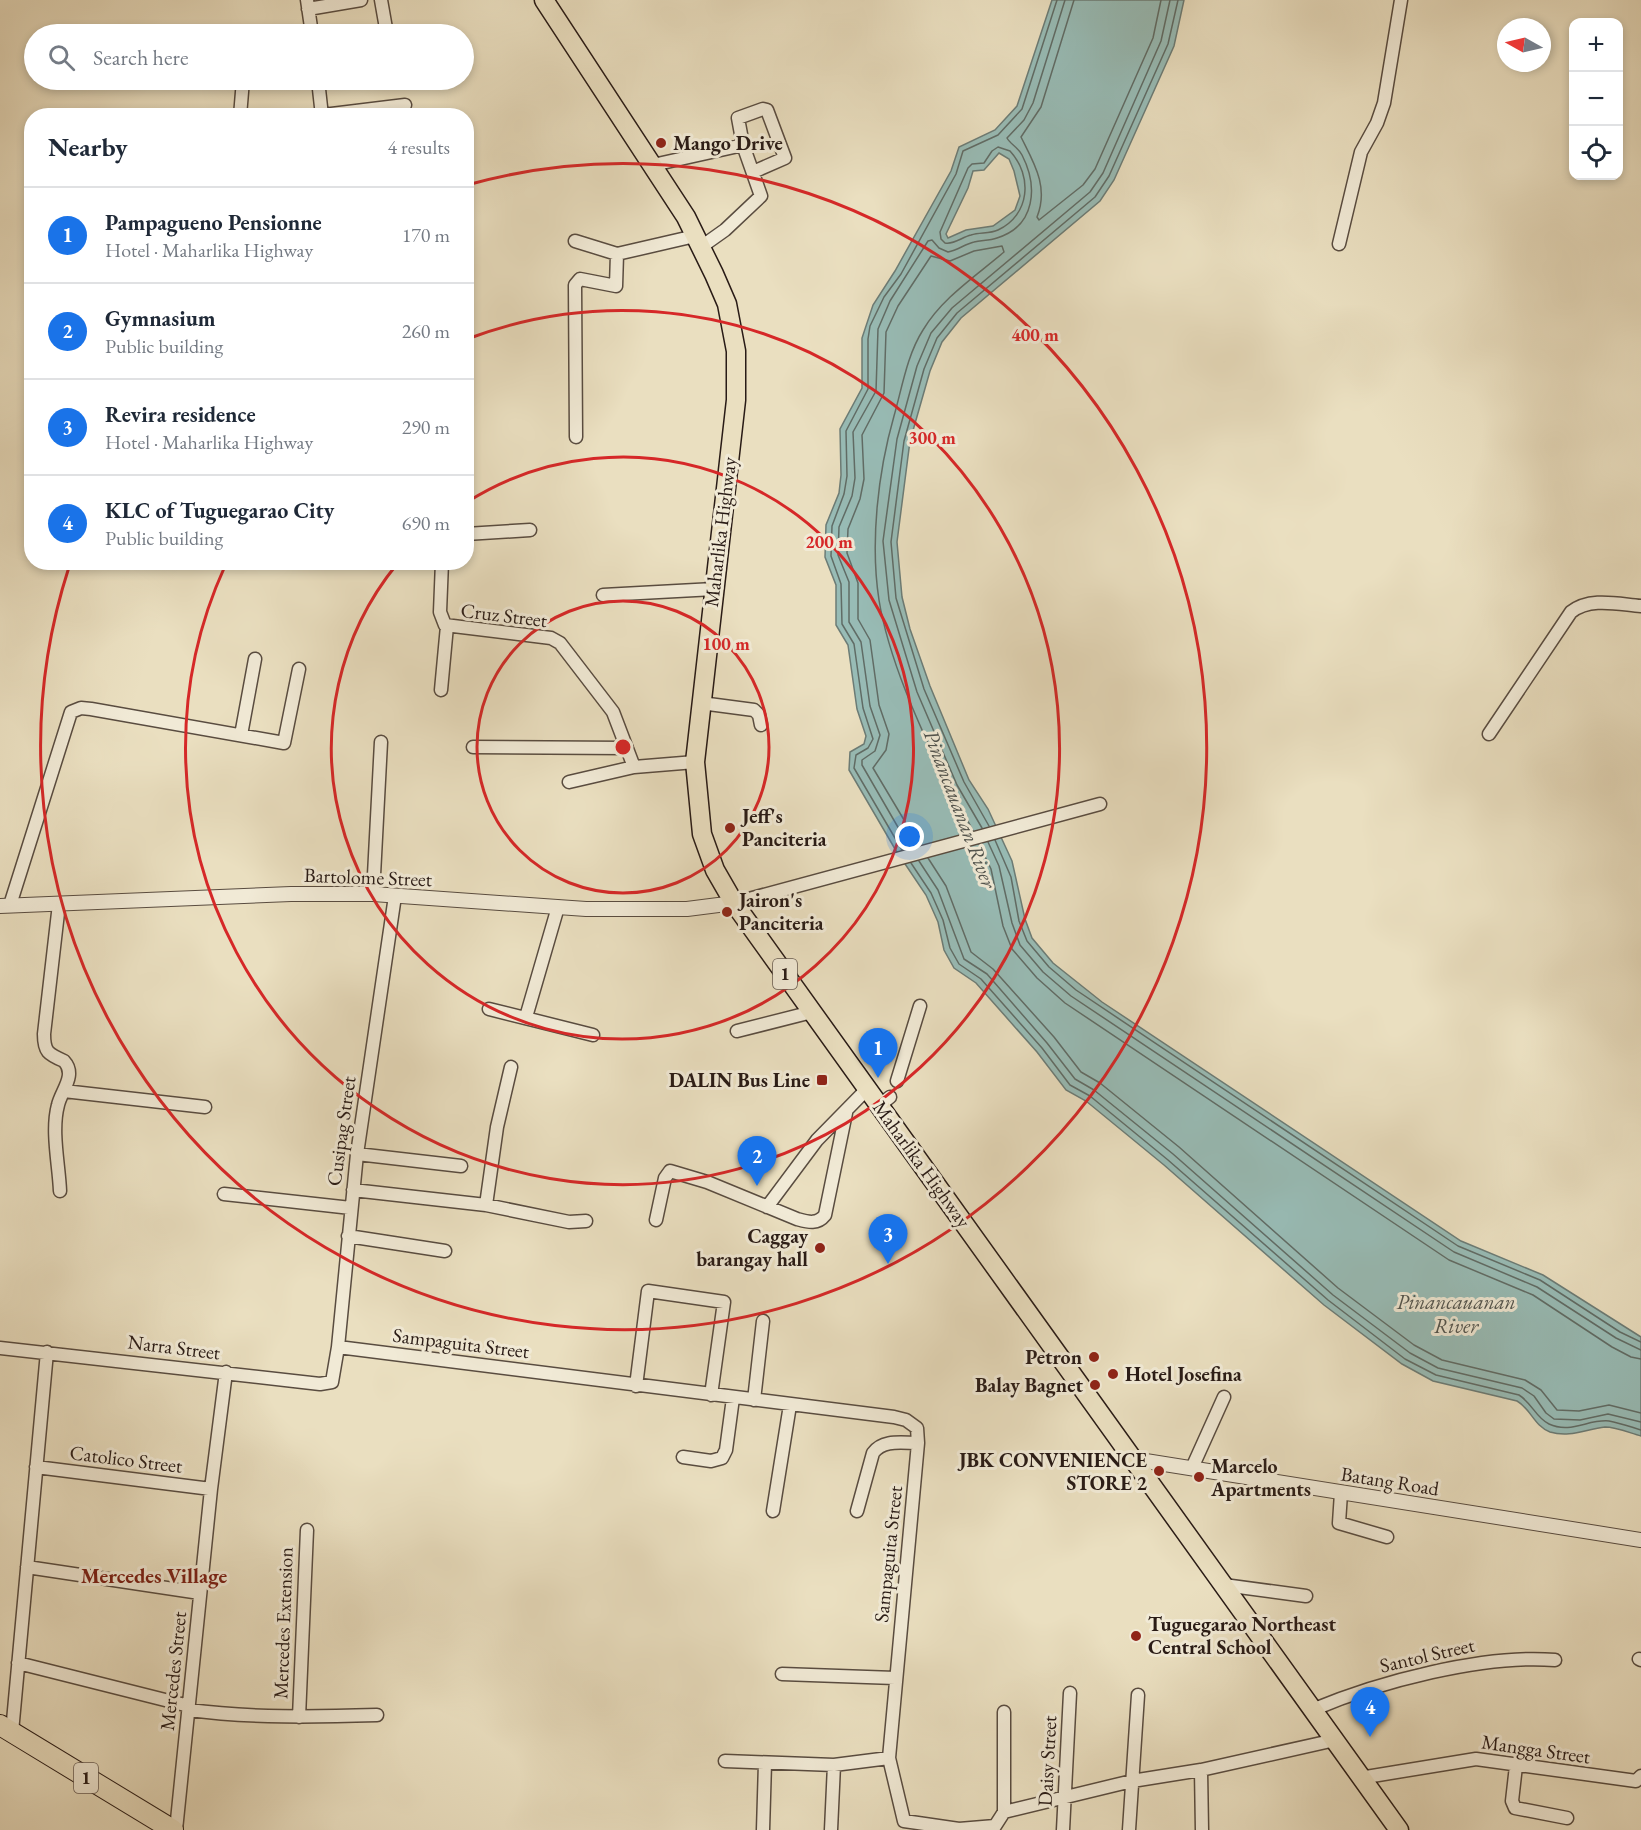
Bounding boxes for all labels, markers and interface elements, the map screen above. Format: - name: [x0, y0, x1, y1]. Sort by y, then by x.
- north arrow: [1497, 18, 1551, 72]
- map controls: [1569, 18, 1623, 180]
- button: +: [1569, 18, 1623, 72]
- search box: [24, 24, 474, 90]
- icon: search: [45, 41, 78, 74]
- text: Search here: [93, 43, 188, 72]
- button: −: [1569, 72, 1623, 126]
- button: locate: [1569, 126, 1623, 180]
- text: Nearby: [48, 130, 128, 164]
- place label: Mango Drive: [673, 130, 783, 156]
- text: 4 results: [387, 134, 450, 160]
- marker: Mango Drive: [654, 136, 668, 150]
- text: Pampagueno Pensionne: [105, 208, 322, 237]
- text: 1: [62, 222, 73, 248]
- text: 170 m: [402, 222, 450, 248]
- text: Hotel · Maharlika Highway: [105, 237, 313, 263]
- text: Gymnasium: [105, 304, 216, 333]
- text: 2: [62, 318, 73, 344]
- text: 260 m: [402, 318, 450, 344]
- text: 400 m: [1011, 323, 1059, 346]
- text: Public building: [105, 333, 223, 359]
- text: Revira residence: [105, 400, 256, 429]
- text: 3: [62, 414, 73, 440]
- text: 290 m: [402, 414, 450, 440]
- text: 300 m: [908, 426, 956, 449]
- text: Hotel · Maharlika Highway: [105, 429, 313, 455]
- street label: Maharlika Highway: [698, 455, 742, 609]
- text: KLC of Tuguegarao City: [105, 496, 334, 525]
- text: 4: [62, 510, 73, 536]
- text: 690 m: [402, 510, 450, 536]
- text: Public building: [105, 525, 223, 551]
- text: 200 m: [805, 530, 853, 553]
- street label: Cruz Street: [459, 597, 549, 633]
- text: 100 m: [702, 632, 750, 655]
- water label: Pinancauanan River: [918, 726, 1003, 893]
- centre of rings: [613, 737, 633, 757]
- place label: Jeff's Panciteria: [740, 803, 827, 852]
- marker: Jeff's Panciteria: [723, 821, 737, 835]
- your location: [895, 822, 924, 851]
- street label: Bartolome Street: [303, 862, 433, 892]
- place label: Jairon's Panciteria: [737, 887, 824, 936]
- marker: Jairon's Panciteria: [720, 905, 734, 919]
- road number: 1: [773, 959, 797, 989]
- pin: 1: [858, 1028, 898, 1078]
- place label: DALIN Bus Line: [669, 1067, 810, 1093]
- marker: DALIN Bus Line: [815, 1073, 829, 1087]
- street label: Cusipag Street: [320, 1074, 362, 1188]
- street label: Maharlika Highway: [867, 1095, 977, 1233]
- pin: 2: [738, 1136, 777, 1186]
- pin: 3: [868, 1214, 908, 1264]
- place label: Caggay barangay hall: [696, 1223, 808, 1272]
- marker: Caggay barangay hall: [813, 1241, 827, 1255]
- water label: Pinancauanan River: [1397, 1288, 1515, 1339]
- street label: Sampaguita Street: [391, 1322, 531, 1364]
- street label: Narra Street: [126, 1328, 222, 1366]
- place label: Petron: [1025, 1344, 1082, 1370]
- marker: Petron: [1087, 1350, 1101, 1364]
- place label: Hotel Josefina: [1125, 1361, 1242, 1387]
- marker: Hotel Josefina: [1106, 1367, 1120, 1381]
- place label: Balay Bagnet: [975, 1372, 1083, 1398]
- marker: Balay Bagnet: [1088, 1378, 1102, 1392]
- street label: Catolico Street: [68, 1439, 185, 1479]
- place label: JBK CONVENIENCE STORE 2: [957, 1447, 1147, 1496]
- place label: Marcelo Apartments: [1210, 1453, 1311, 1502]
- street label: Batang Road: [1339, 1460, 1442, 1502]
- marker: JBK CONVENIENCE STORE 2: [1152, 1464, 1166, 1478]
- marker: Marcelo Apartments: [1192, 1470, 1206, 1484]
- street label: Sampaguita Street: [868, 1484, 908, 1624]
- street label: Mercedes Extension: [267, 1546, 299, 1699]
- district label: Mercedes Village: [81, 1562, 228, 1589]
- street label: Mercedes Street: [154, 1609, 192, 1732]
- place label: Tuguegarao Northeast Central School: [1148, 1611, 1336, 1660]
- marker: Tuguegarao Northeast Central School: [1129, 1629, 1143, 1643]
- street label: Santol Street: [1377, 1631, 1478, 1679]
- pin: 4: [1350, 1688, 1390, 1737]
- street label: Daisy Street: [1032, 1714, 1062, 1807]
- street label: Mangga Street: [1480, 1729, 1593, 1770]
- road number: 1: [74, 1763, 98, 1793]

